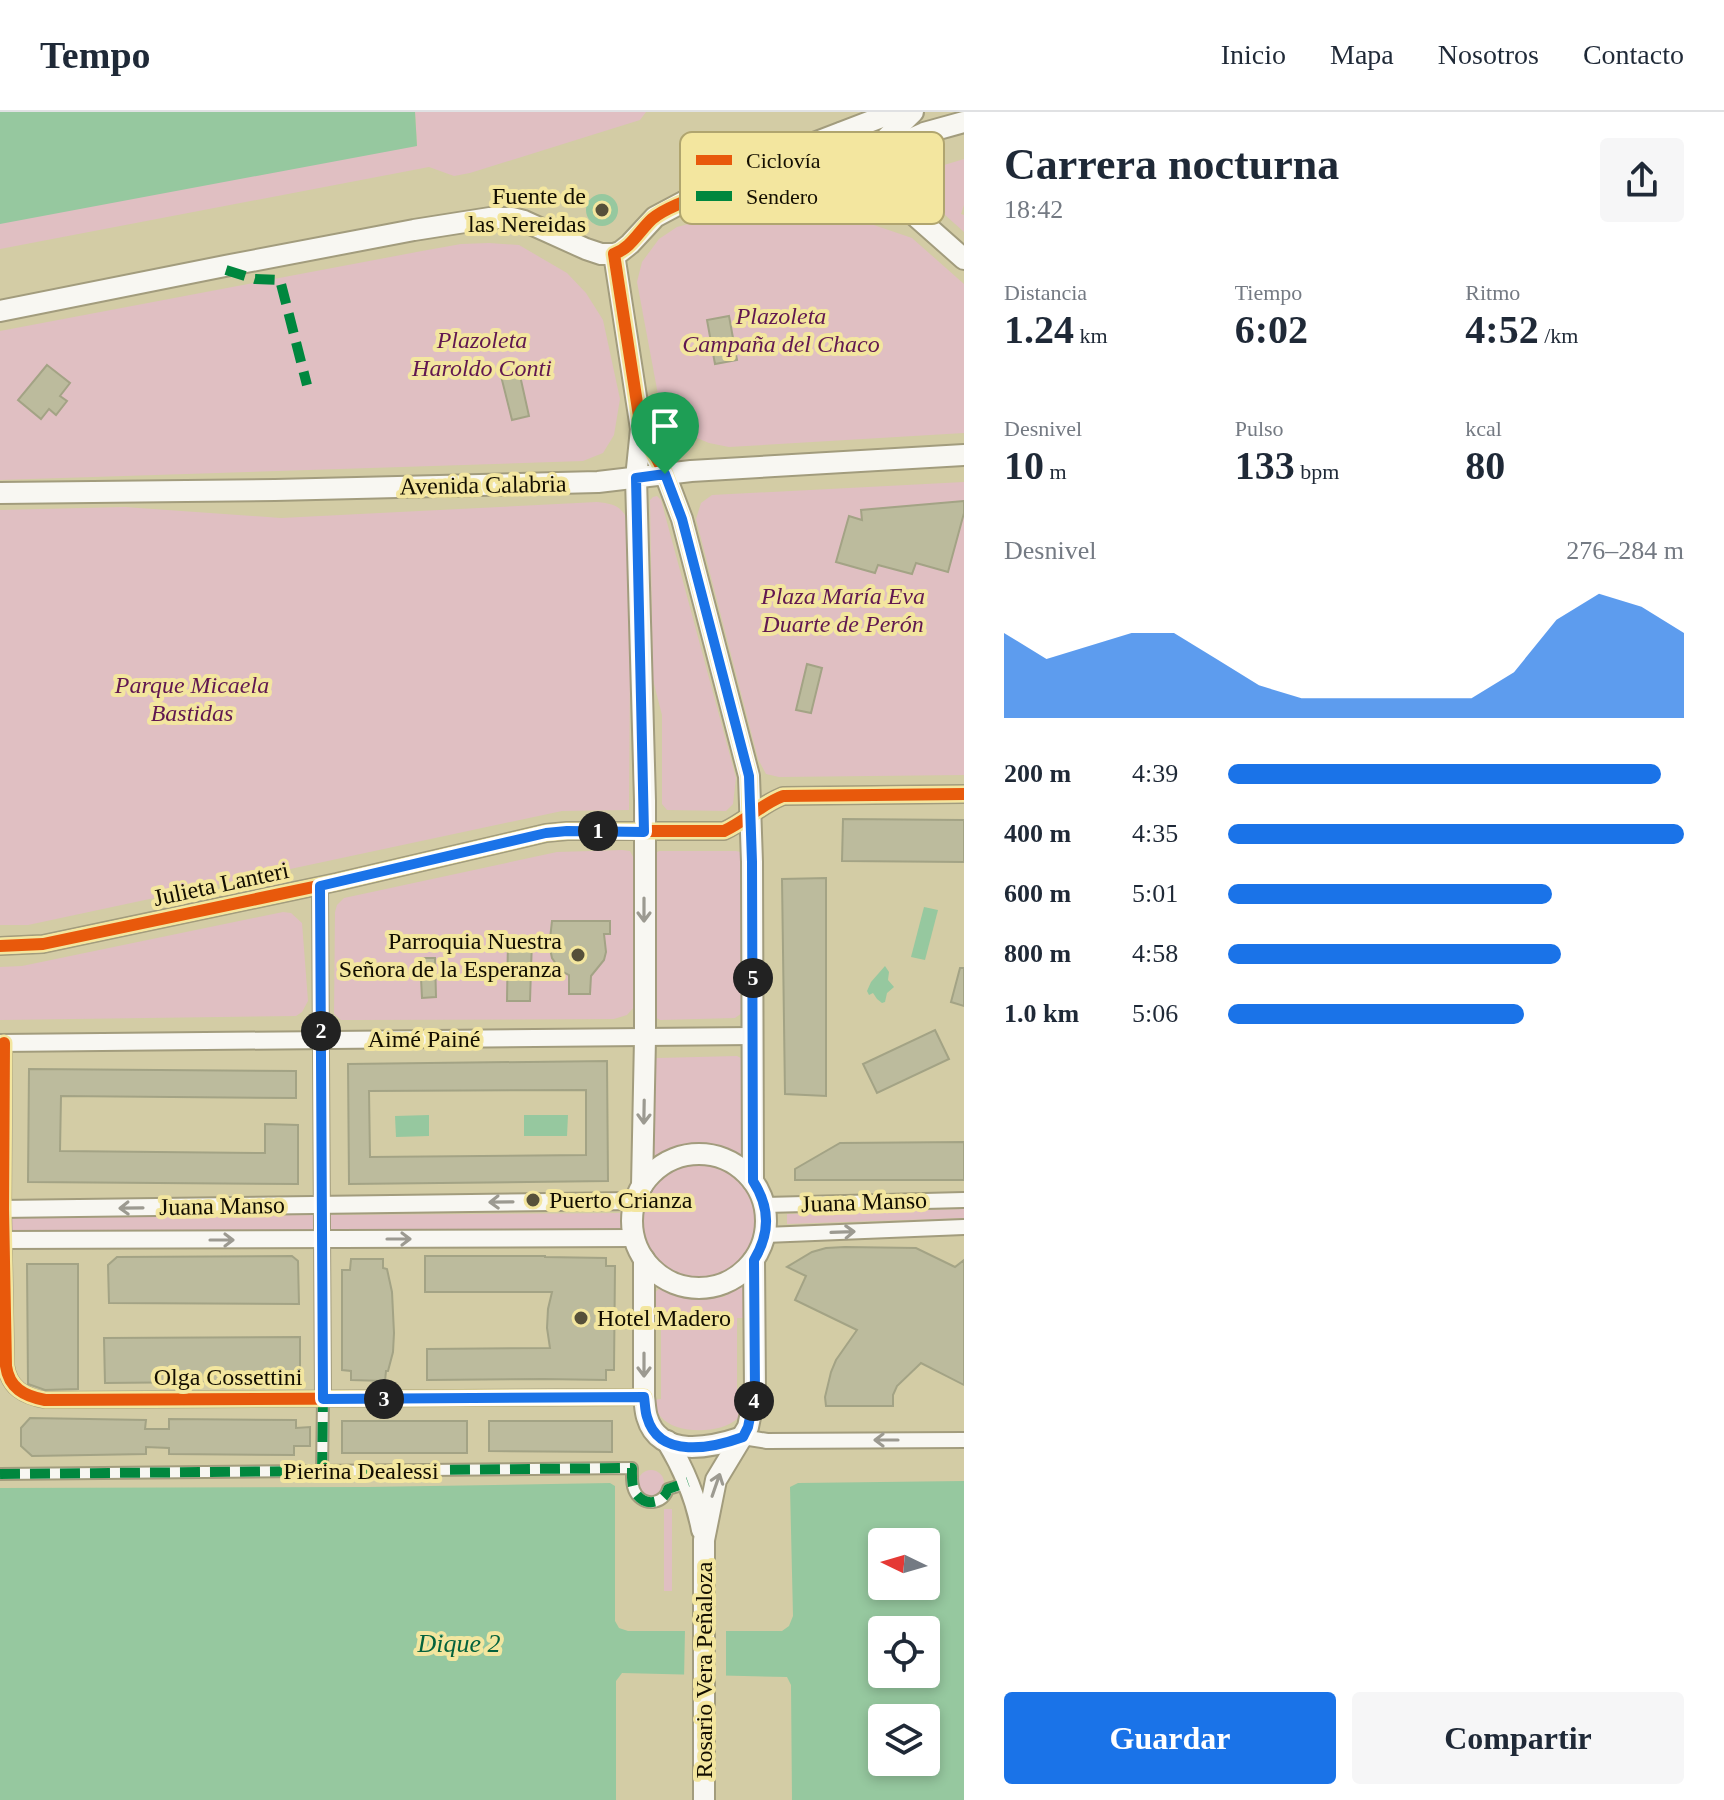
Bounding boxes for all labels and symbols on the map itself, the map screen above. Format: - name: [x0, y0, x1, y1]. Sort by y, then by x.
- legend: [680, 132, 944, 224]
- text: Ciclovía: [746, 148, 821, 173]
- place label: Fuente de las Nereidas: [468, 183, 586, 237]
- text: Sendero: [746, 184, 818, 209]
- marker: Fuente de las Nereidas: [593, 201, 611, 219]
- park label: Plazoleta Campaña del Chaco: [682, 303, 880, 357]
- park label: Plazoleta Haroldo Conti: [411, 327, 552, 381]
- pin: [631, 392, 699, 474]
- street label: Avenida Calabria: [399, 471, 567, 499]
- park label: Plaza María Eva Duarte de Perón: [760, 583, 925, 637]
- park label: Parque Micaela Bastidas: [114, 672, 269, 726]
- pin: 1: [578, 811, 618, 851]
- street label: Julieta Lanteri: [151, 857, 291, 911]
- one-way arrow: [636, 896, 652, 923]
- place label: Parroquia Nuestra Señora de la Esperanza: [339, 928, 562, 982]
- marker: Parroquia Nuestra Señora de la Esperanza: [569, 946, 587, 964]
- pin: 5: [733, 958, 773, 998]
- pin: 2: [301, 1011, 341, 1051]
- street label: Aimé Painé: [368, 1026, 480, 1052]
- one-way arrow: [636, 1098, 652, 1125]
- place label: Puerto Crianza: [549, 1187, 693, 1213]
- street label: Juana Manso: [801, 1187, 927, 1217]
- marker: Puerto Crianza: [524, 1191, 542, 1209]
- street label: Juana Manso: [159, 1192, 285, 1220]
- one-way arrow: [488, 1195, 515, 1210]
- one-way arrow: [118, 1200, 145, 1215]
- one-way arrow: [829, 1224, 856, 1239]
- one-way arrow: [385, 1231, 412, 1247]
- one-way arrow: [208, 1232, 235, 1248]
- place label: Hotel Madero: [597, 1305, 731, 1331]
- marker: Hotel Madero: [572, 1309, 590, 1327]
- one-way arrow: [636, 1351, 652, 1378]
- street label: Olga Cossettini: [154, 1364, 303, 1390]
- pin: 3: [364, 1379, 404, 1419]
- pin: 4: [734, 1381, 774, 1421]
- one-way arrow: [873, 1432, 900, 1448]
- street label: Pierina Dealessi: [283, 1458, 439, 1484]
- one-way arrow: [709, 1473, 724, 1498]
- north arrow: [868, 1528, 940, 1600]
- street label: Rosario Vera Peñaloza: [691, 1561, 717, 1778]
- water label: Dique 2: [416, 1629, 501, 1658]

